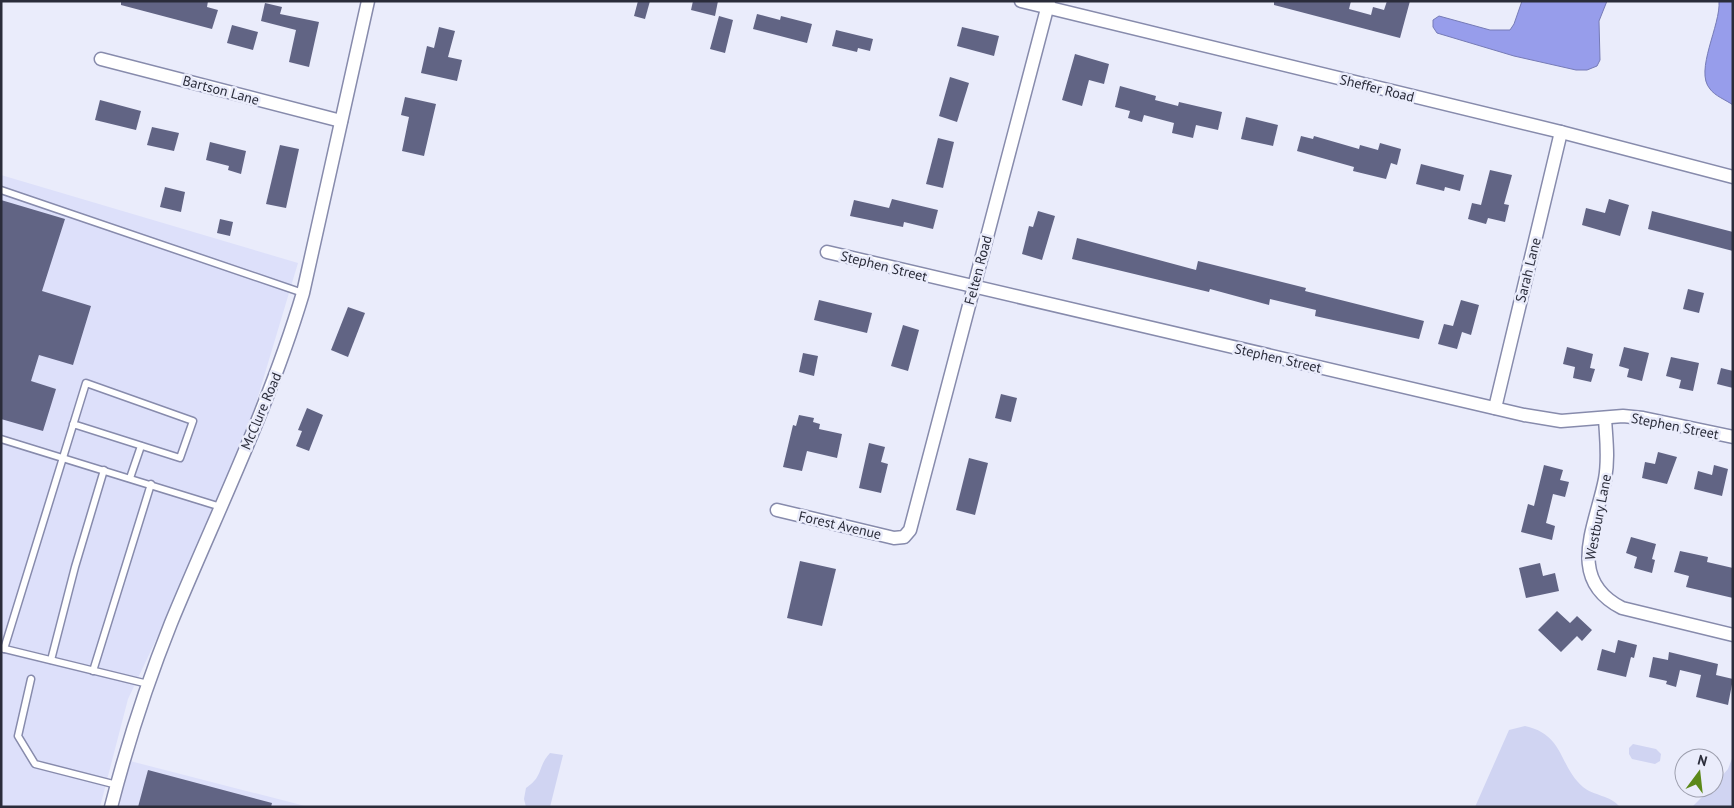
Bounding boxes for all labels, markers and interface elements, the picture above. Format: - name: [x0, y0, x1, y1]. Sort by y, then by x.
- street label: Sheffer Road: [1338, 70, 1416, 106]
- street label: Bartson Lane: [181, 71, 261, 109]
- street label: Felten Road: [960, 233, 996, 307]
- street label: Sarah Lane: [1511, 236, 1545, 304]
- street label: Stephen Street: [839, 247, 929, 286]
- street label: Stephen Street: [1233, 339, 1323, 377]
- street label: McClure Road: [237, 370, 285, 452]
- street label: Stephen Street: [1630, 409, 1720, 443]
- street label: Westbury Lane: [1581, 473, 1615, 561]
- street label: Forest Avenue: [797, 507, 883, 543]
- north arrow: [1674, 748, 1724, 798]
- text: N: [1696, 751, 1709, 770]

